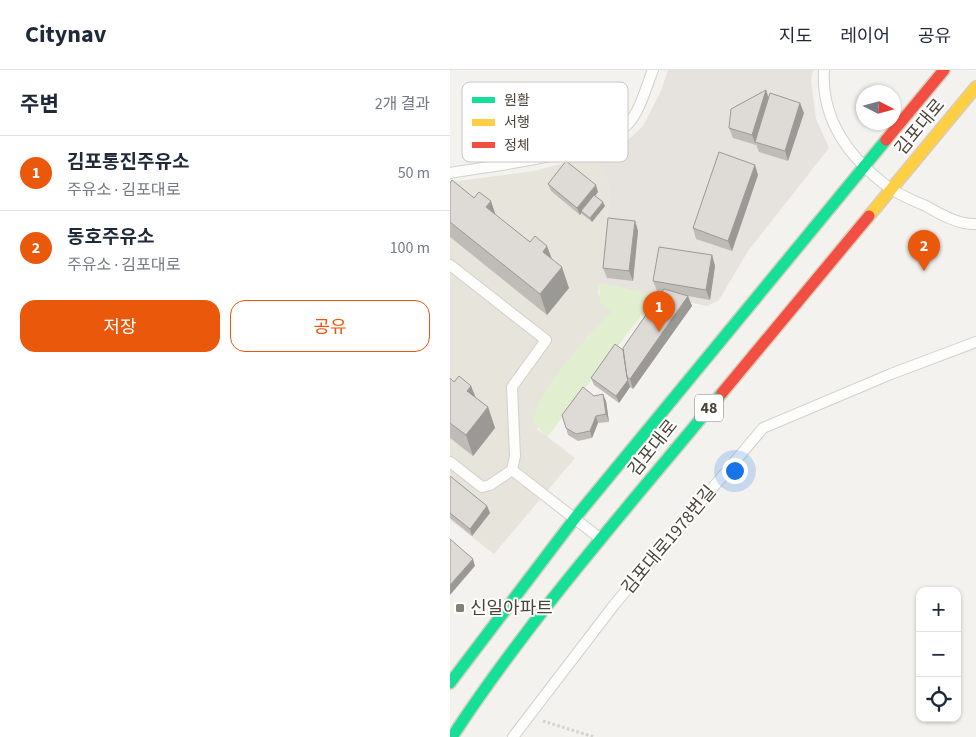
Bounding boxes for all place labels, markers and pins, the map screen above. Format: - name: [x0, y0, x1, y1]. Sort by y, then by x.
- pin: 2: [908, 230, 940, 271]
- pin: 1: [643, 291, 675, 332]
- place label: 신일아파트: [470, 596, 553, 621]
- marker: 신일아파트: [454, 602, 466, 614]

